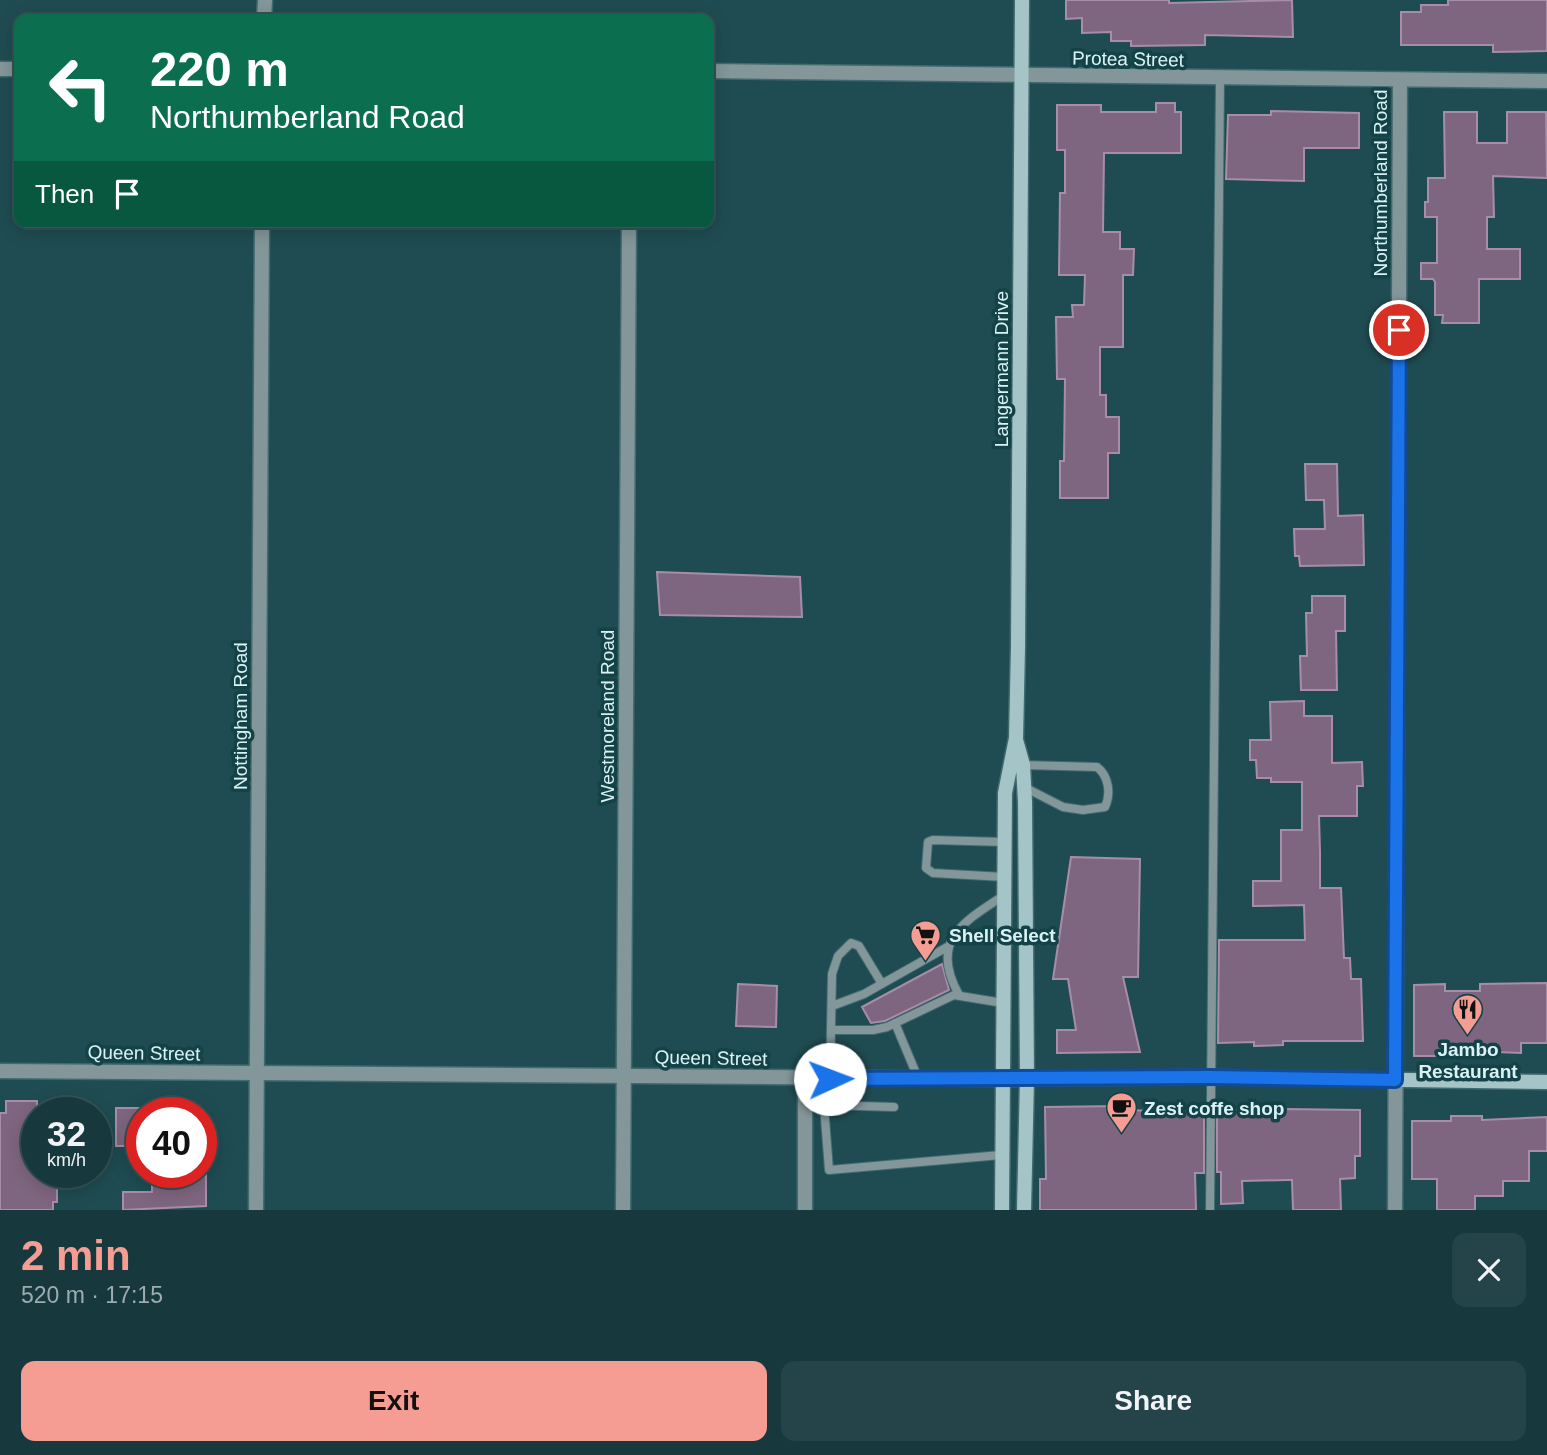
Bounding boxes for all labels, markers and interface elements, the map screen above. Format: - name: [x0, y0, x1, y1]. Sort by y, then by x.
- icon: left: [35, 42, 126, 133]
- text: 220 m: [150, 42, 289, 96]
- street label: Protea Street: [1072, 48, 1185, 70]
- street label: Northumberland Road: [1370, 90, 1391, 276]
- text: Northumberland Road: [150, 99, 465, 135]
- icon: arrive: [108, 175, 146, 213]
- text: Then: [35, 179, 94, 209]
- street label: Langermann Drive: [991, 291, 1012, 447]
- pin: [1369, 300, 1429, 360]
- icon: arrive: [1380, 311, 1418, 349]
- street label: Westmoreland Road: [597, 630, 618, 802]
- street label: Nottingham Road: [230, 642, 251, 790]
- supermarket icon: Shell Select: [909, 918, 943, 962]
- place label: Shell Select: [949, 925, 1056, 946]
- restaurant icon: Jambo Restaurant: [1451, 993, 1485, 1037]
- place label: Jambo Restaurant: [1418, 1039, 1518, 1082]
- street label: Queen Street: [87, 1042, 201, 1064]
- position arrow: [793, 1042, 867, 1116]
- street label: Queen Street: [654, 1047, 768, 1069]
- cafe icon: Zest coffe shop: [1104, 1091, 1138, 1135]
- speed limit sign: 40: [126, 1097, 217, 1188]
- place label: Zest coffe shop: [1144, 1098, 1284, 1119]
- text: 32: [47, 1114, 86, 1153]
- text: km/h: [47, 1150, 86, 1170]
- text: 2 min: [21, 1232, 131, 1279]
- button: close: [1452, 1233, 1526, 1307]
- text: 520 m · 17:15: [21, 1282, 163, 1308]
- button: Exit: [21, 1361, 767, 1441]
- button: Share: [781, 1361, 1526, 1441]

